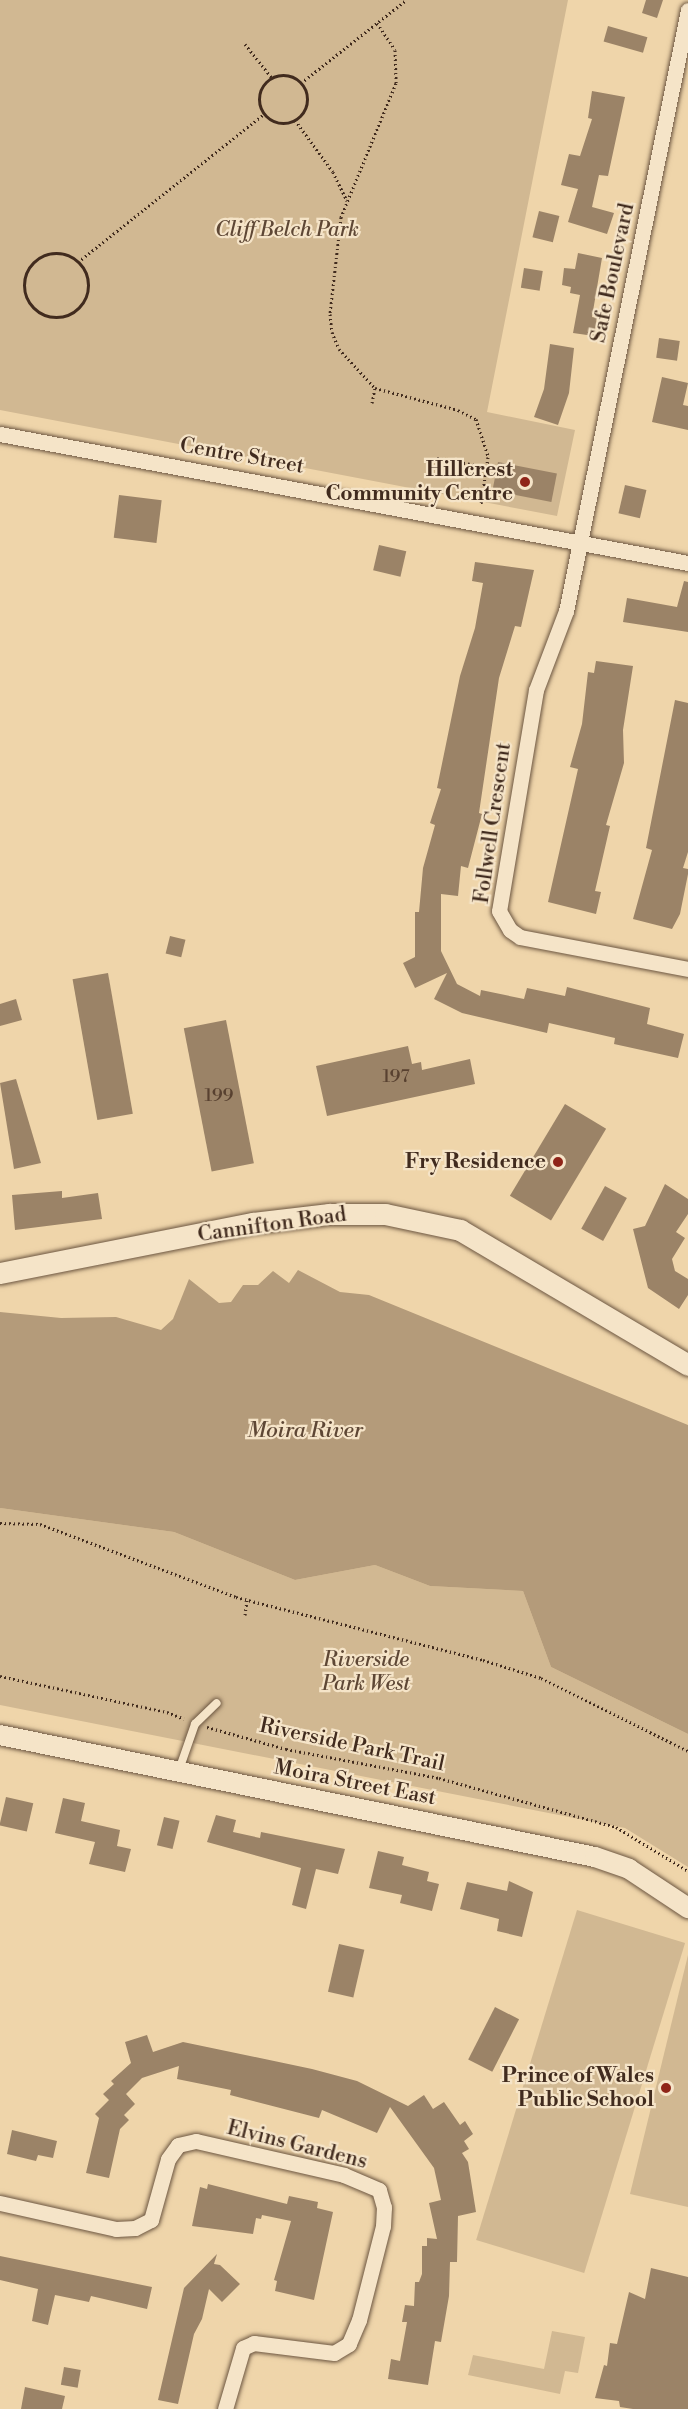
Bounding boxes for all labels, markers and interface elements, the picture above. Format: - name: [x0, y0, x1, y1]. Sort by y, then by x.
- street label: Safe Boulevard: [586, 201, 640, 345]
- park label: Cliff Belch Park: [215, 217, 359, 243]
- street label: Centre Street: [178, 433, 306, 479]
- place label: Hillcrest Community Centre: [325, 457, 513, 507]
- marker: Hillcrest Community Centre: [518, 475, 532, 489]
- street label: Follwell Crescent: [469, 741, 517, 905]
- house number: 197: [382, 1066, 410, 1088]
- house number: 199: [205, 1085, 233, 1107]
- place label: Fry Residence: [405, 1149, 546, 1175]
- marker: Fry Residence: [551, 1155, 565, 1169]
- street label: Cannifton Road: [196, 1202, 348, 1248]
- water label: Moira River: [247, 1418, 363, 1444]
- park label: Riverside Park West: [322, 1647, 410, 1697]
- street label: Riverside Park Trail: [257, 1713, 447, 1777]
- street label: Moira Street East: [272, 1755, 438, 1811]
- place label: Prince of Wales Public School: [502, 2063, 654, 2113]
- marker: Prince of Wales Public School: [659, 2081, 673, 2095]
- street label: Elvins Gardens: [224, 2115, 370, 2175]

